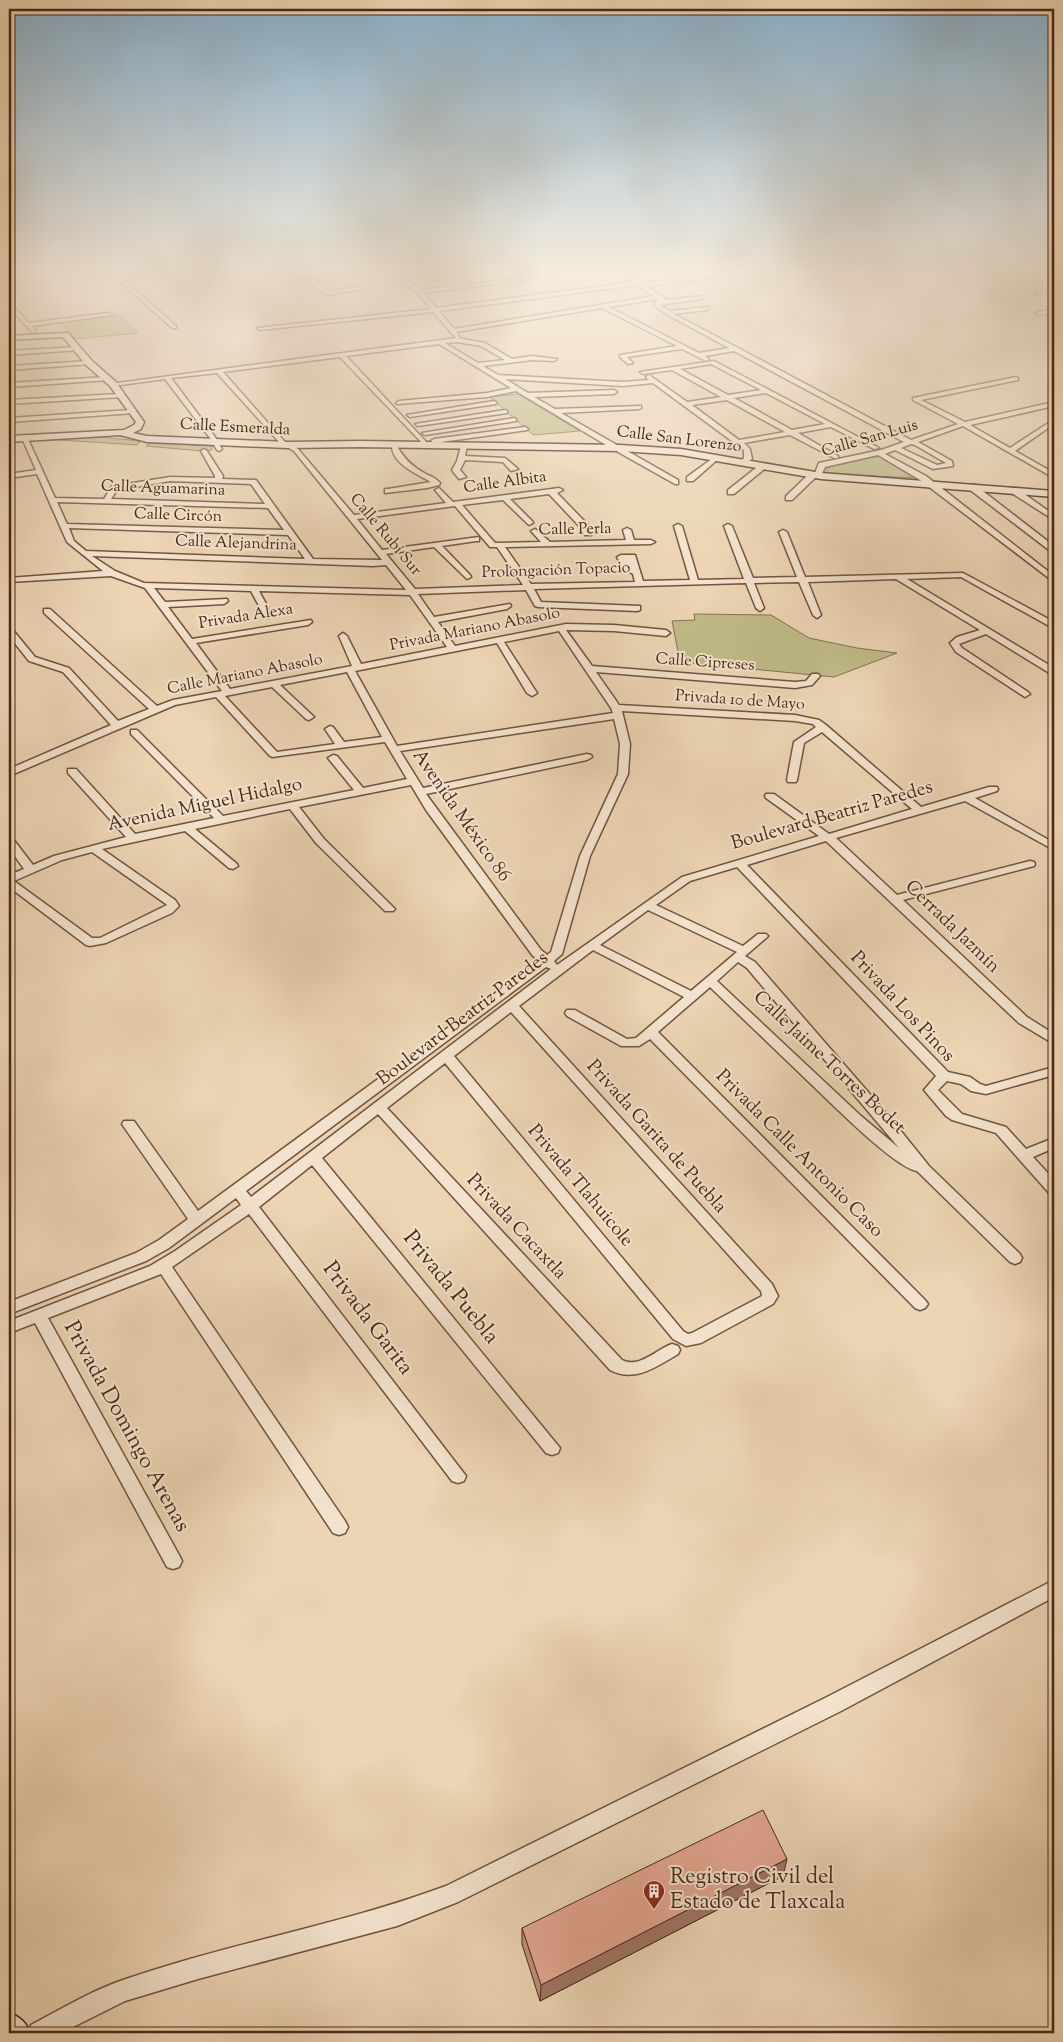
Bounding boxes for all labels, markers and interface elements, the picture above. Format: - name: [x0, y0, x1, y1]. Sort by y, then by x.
- street label: Calle Esmeralda: [179, 414, 291, 442]
- street label: Calle San Luis: [819, 414, 921, 464]
- street label: Calle San Lorenzo: [615, 421, 743, 459]
- street label: Calle Albita: [462, 466, 548, 500]
- street label: Calle Aguamarina: [100, 475, 226, 503]
- street label: Calle Rubí Sur: [344, 489, 426, 581]
- street label: Calle Circón: [133, 503, 223, 529]
- street label: Calle Perla: [538, 518, 612, 542]
- street label: Calle Alejandrina: [175, 530, 298, 558]
- street label: Prolongación Topacio: [481, 557, 631, 585]
- street label: Privada Alexa: [197, 598, 295, 636]
- street label: Privada Mariano Abasolo: [388, 602, 562, 658]
- street label: Calle Cipreses: [655, 648, 755, 678]
- street label: Calle Mariano Abasolo: [165, 649, 325, 701]
- street label: Privada 10 de Mayo: [674, 685, 806, 717]
- street label: Avenida México 86: [405, 744, 517, 888]
- street label: Avenida Miguel Hidalgo: [105, 771, 305, 839]
- street label: Boulevard Beatriz Paredes: [728, 774, 936, 858]
- street label: Cerrada Jazmín: [898, 874, 1006, 980]
- street label: Boulevard Beatriz Paredes: [372, 945, 554, 1093]
- street label: Privada Los Pinos: [843, 946, 961, 1068]
- street label: Calle Jaime Torres Bodet: [747, 985, 912, 1141]
- street label: Privada Garita de Puebla: [580, 1054, 733, 1220]
- street label: Privada Calle Antonio Caso: [709, 1064, 889, 1244]
- street label: Privada Tlahuicole: [521, 1119, 639, 1253]
- street label: Privada Cacaxtla: [460, 1168, 573, 1286]
- street label: Privada Puebla: [394, 1224, 506, 1352]
- street label: Privada Garita: [314, 1255, 420, 1383]
- street label: Privada Domingo Arenas: [55, 1316, 197, 1538]
- place label: Registro Civil del Estado de Tlaxcala: [670, 1862, 845, 1919]
- building icon: Registro Civil del Estado de Tlaxcala: [642, 1879, 666, 1910]

